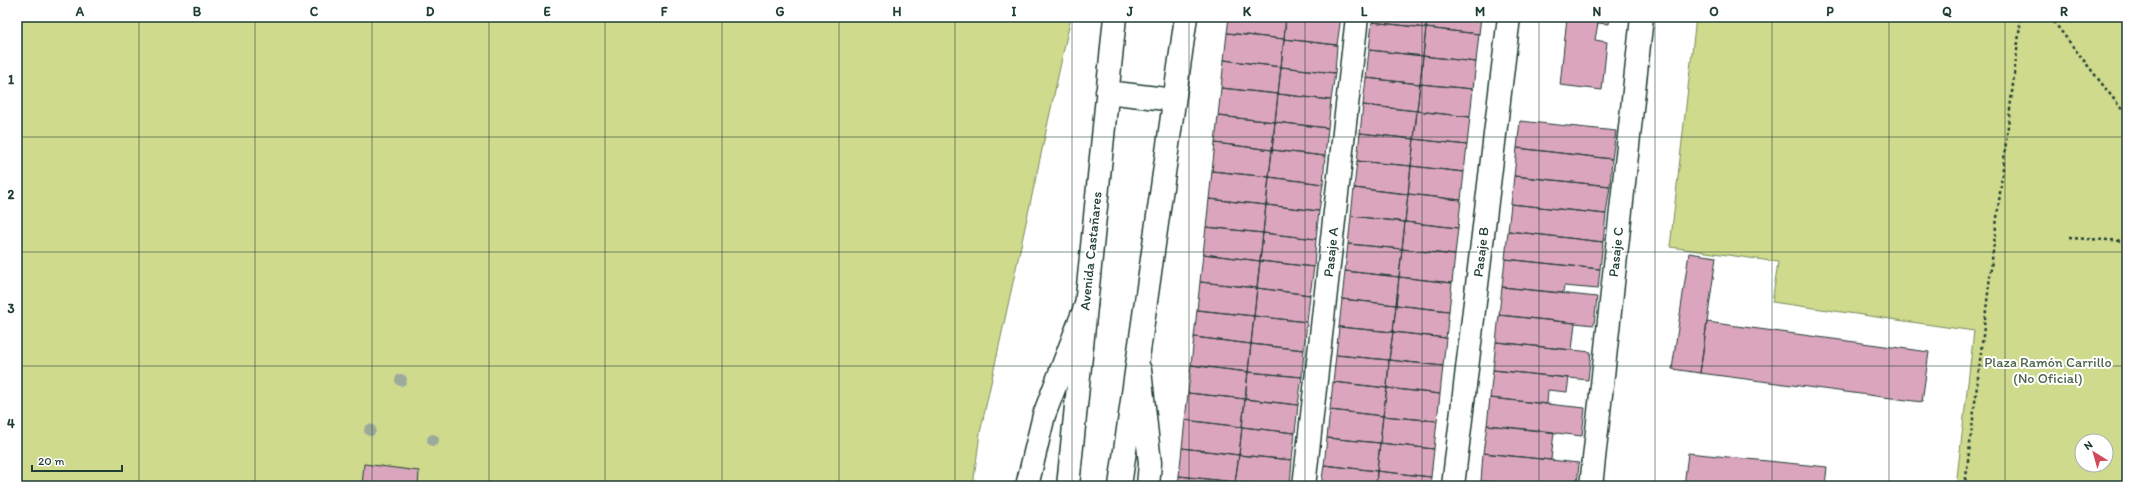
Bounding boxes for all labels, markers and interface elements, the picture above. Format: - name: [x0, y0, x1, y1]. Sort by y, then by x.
- text: A: [75, 4, 85, 19]
- text: B: [193, 4, 202, 19]
- text: C: [310, 4, 319, 19]
- text: D: [426, 4, 435, 19]
- text: E: [543, 4, 551, 19]
- text: F: [661, 4, 668, 19]
- text: G: [776, 4, 785, 19]
- text: H: [893, 4, 902, 19]
- text: I: [1012, 4, 1017, 19]
- text: J: [1126, 4, 1134, 19]
- text: K: [1243, 4, 1252, 19]
- text: L: [1361, 4, 1368, 19]
- text: M: [1475, 4, 1485, 19]
- text: N: [1593, 4, 1602, 19]
- text: O: [1709, 4, 1719, 19]
- text: P: [1826, 4, 1834, 19]
- text: Q: [1942, 4, 1952, 19]
- text: R: [2060, 4, 2068, 19]
- text: 1: [8, 72, 14, 87]
- text: 2: [8, 187, 15, 202]
- street label: Avenida Castañares: [1076, 191, 1106, 311]
- street label: Pasaje A: [1320, 226, 1342, 278]
- street label: Pasaje B: [1469, 226, 1493, 278]
- street label: Pasaje C: [1605, 226, 1627, 278]
- text: 3: [7, 301, 15, 316]
- park label: Plaza Ramón Carrillo (No Oficial): [1984, 354, 2112, 387]
- text: 4: [7, 416, 15, 431]
- north arrow: [2074, 433, 2114, 473]
- text: N: [2081, 438, 2095, 453]
- scale bar: [32, 447, 122, 473]
- text: 20 m: [38, 454, 65, 468]

